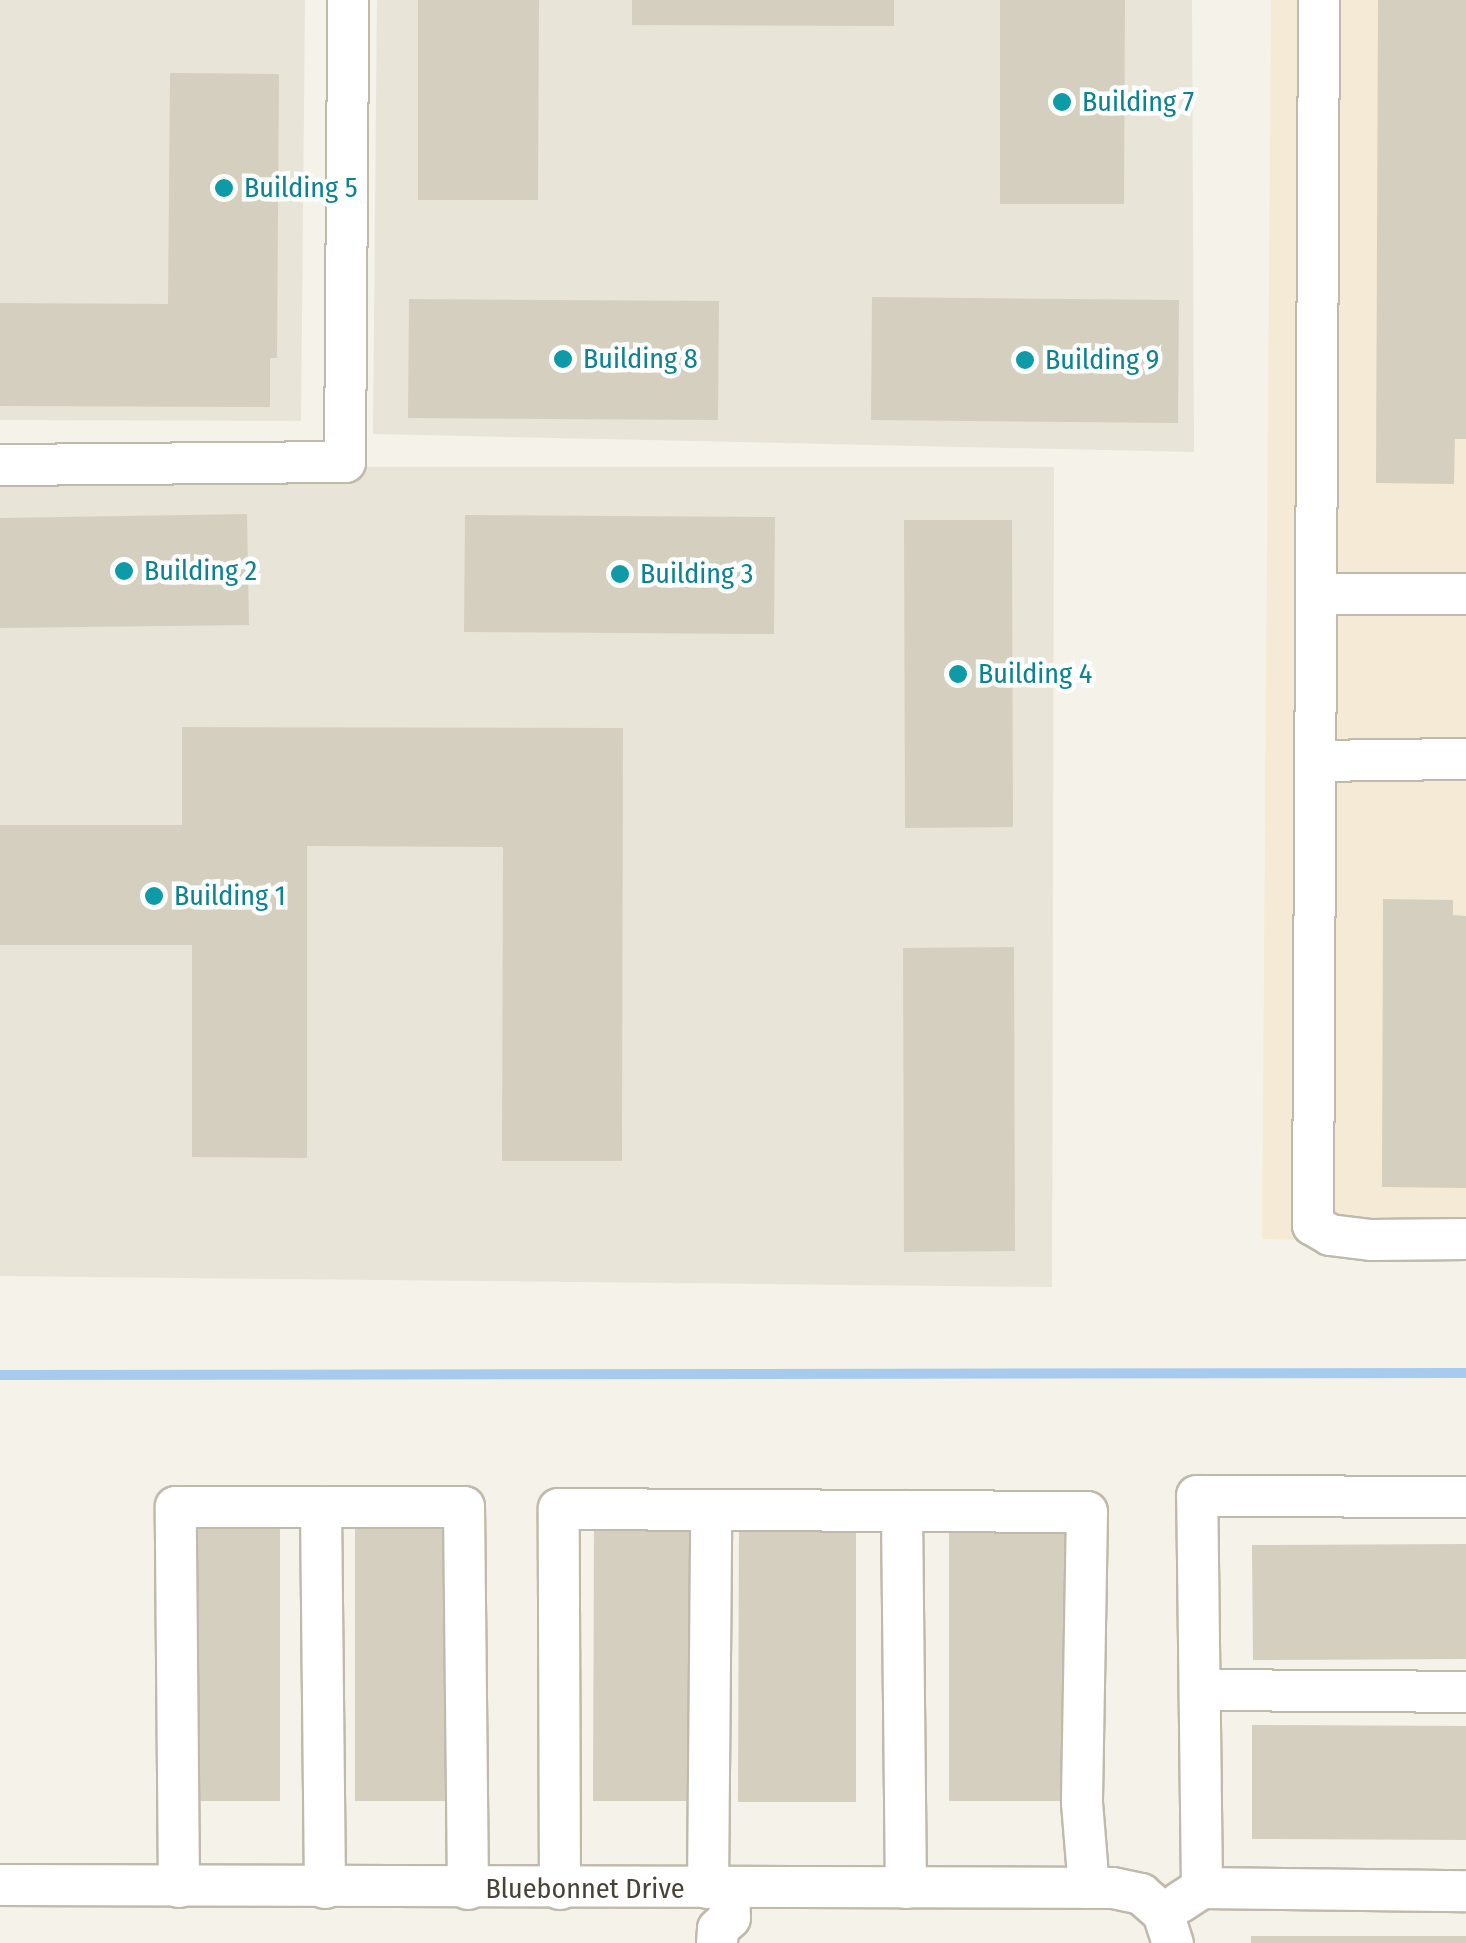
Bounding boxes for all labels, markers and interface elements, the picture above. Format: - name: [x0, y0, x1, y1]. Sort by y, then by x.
- place label: Building 7: [1082, 85, 1194, 119]
- marker: Building 7: [1051, 91, 1073, 113]
- place label: Building 5: [244, 171, 358, 205]
- marker: Building 5: [213, 177, 235, 199]
- place label: Building 8: [583, 342, 698, 376]
- place label: Building 9: [1045, 343, 1159, 377]
- marker: Building 8: [552, 348, 574, 370]
- marker: Building 9: [1014, 349, 1036, 371]
- place label: Building 2: [144, 554, 257, 588]
- place label: Building 3: [640, 557, 753, 591]
- marker: Building 2: [113, 560, 135, 582]
- marker: Building 3: [609, 563, 631, 585]
- place label: Building 4: [978, 657, 1092, 691]
- marker: Building 4: [947, 663, 969, 685]
- place label: Building 1: [174, 879, 286, 913]
- marker: Building 1: [143, 885, 165, 907]
- street label: Bluebonnet Drive: [485, 1872, 685, 1906]

